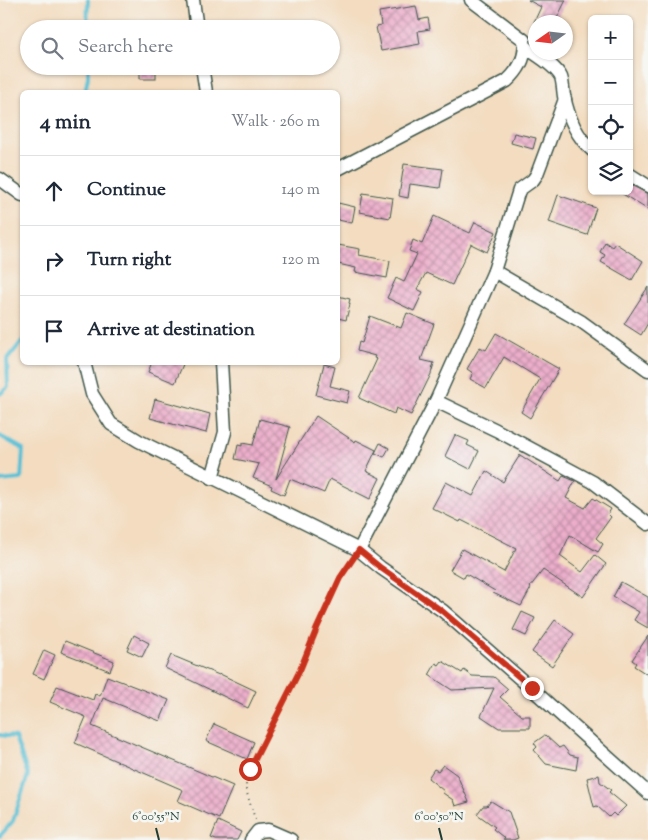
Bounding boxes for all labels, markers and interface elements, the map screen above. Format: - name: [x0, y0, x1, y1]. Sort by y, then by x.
- north arrow: [528, 15, 573, 60]
- map controls: [588, 15, 633, 195]
- button: +: [588, 15, 633, 60]
- search box: [20, 20, 340, 75]
- icon: search: [38, 34, 66, 62]
- text: Search here: [78, 34, 173, 61]
- button: −: [588, 60, 633, 105]
- button: locate: [588, 105, 633, 150]
- text: 4 min: [40, 108, 91, 138]
- text: Walk · 260 m: [231, 111, 320, 134]
- button: layers: [588, 150, 633, 195]
- icon: ahead: [40, 177, 68, 205]
- text: Continue: [87, 177, 166, 204]
- text: 140 m: [282, 179, 320, 202]
- icon: right: [40, 247, 68, 275]
- text: Turn right: [87, 247, 171, 274]
- text: 120 m: [282, 249, 320, 272]
- icon: arrive: [40, 317, 68, 345]
- text: Arrive at destination: [87, 317, 255, 344]
- route end: [521, 677, 544, 700]
- route start: [239, 758, 262, 781]
- text: 6°00'55"N: [132, 808, 180, 826]
- text: 6°00'50"N: [414, 808, 464, 826]

